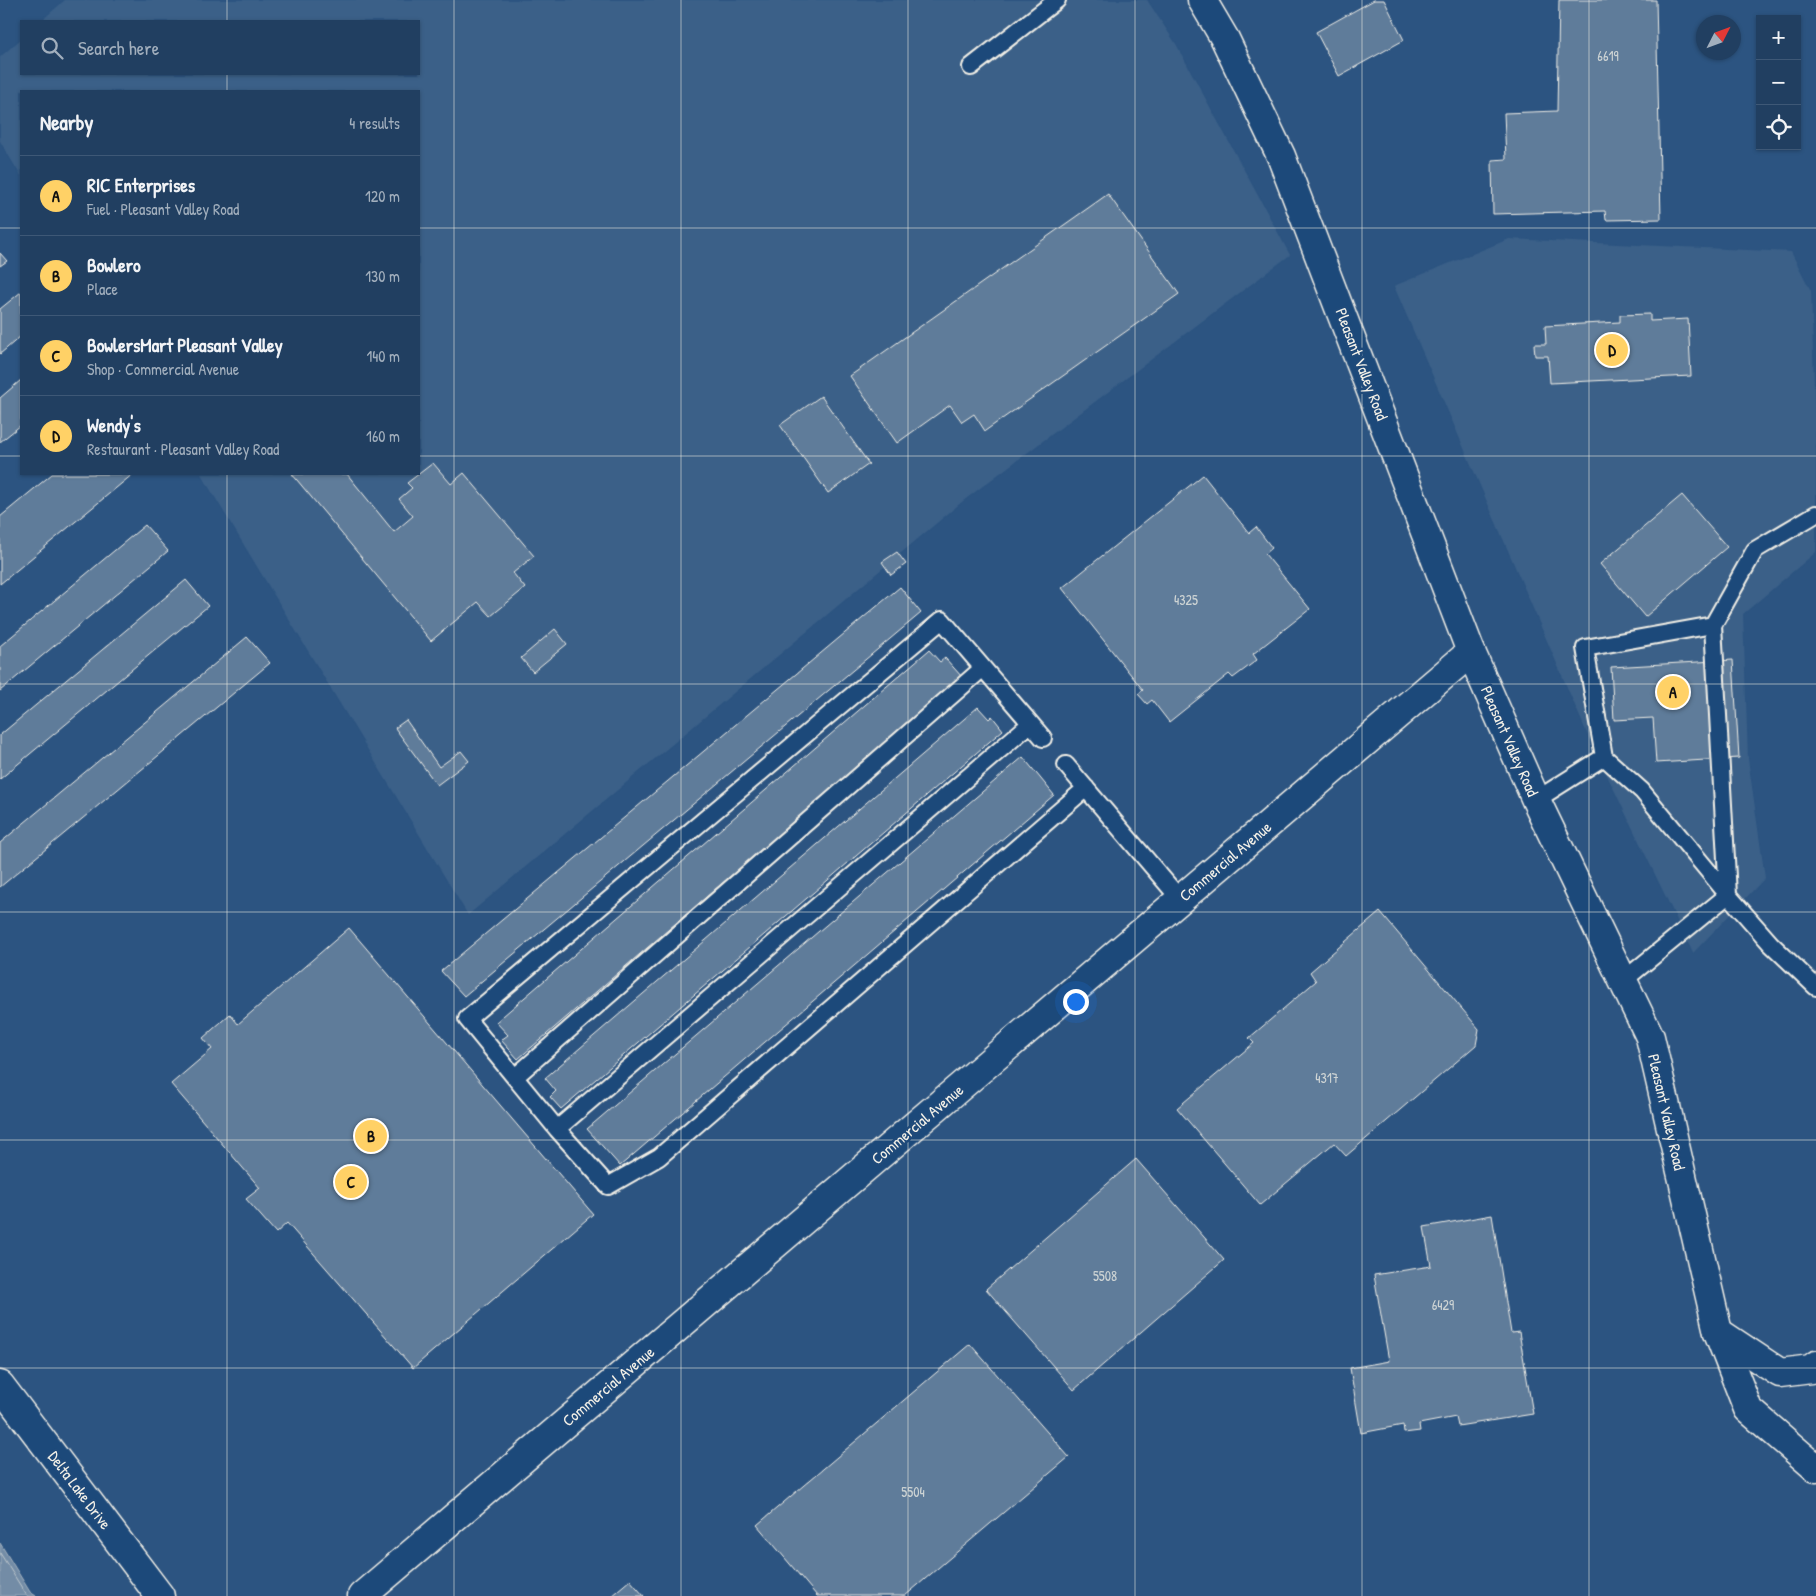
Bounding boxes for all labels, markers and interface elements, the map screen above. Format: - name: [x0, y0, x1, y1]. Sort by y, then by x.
- north arrow: [1696, 15, 1741, 60]
- map controls: [1756, 15, 1801, 150]
- button: +: [1756, 15, 1801, 60]
- search box: [20, 20, 420, 75]
- icon: search: [38, 34, 66, 62]
- text: Search here: [78, 35, 159, 61]
- house number: 6619: [1597, 46, 1619, 65]
- button: −: [1756, 60, 1801, 105]
- button: locate: [1756, 105, 1801, 150]
- text: Nearby: [40, 108, 93, 137]
- text: 4 results: [349, 112, 400, 134]
- text: RIC Enterprises: [87, 172, 195, 198]
- text: A: [52, 185, 60, 207]
- text: 120 m: [365, 185, 400, 207]
- text: Fuel · Pleasant Valley Road: [87, 198, 239, 220]
- text: Bowlero: [87, 252, 141, 278]
- text: B: [52, 265, 60, 287]
- text: 130 m: [365, 265, 400, 287]
- text: Place: [87, 278, 118, 300]
- street label: Pleasant Valley Road: [1330, 305, 1394, 423]
- pin: D: [1596, 331, 1628, 369]
- text: BowlersMart Pleasant Valley: [87, 332, 283, 358]
- text: C: [52, 345, 60, 367]
- text: 140 m: [366, 345, 400, 367]
- text: Shop · Commercial Avenue: [87, 358, 239, 380]
- text: Wendy's: [87, 412, 141, 438]
- text: D: [52, 425, 60, 447]
- text: 160 m: [366, 425, 400, 447]
- text: Restaurant · Pleasant Valley Road: [87, 438, 279, 460]
- house number: 4325: [1174, 590, 1198, 609]
- pin: A: [1657, 673, 1689, 711]
- street label: Pleasant Valley Road: [1476, 682, 1544, 800]
- street label: Commercial Avenue: [1174, 816, 1276, 906]
- your location: [1063, 989, 1089, 1015]
- street label: Pleasant Valley Road: [1643, 1052, 1691, 1172]
- house number: 4317: [1315, 1068, 1339, 1087]
- street label: Commercial Avenue: [866, 1079, 968, 1169]
- pin: B: [355, 1117, 387, 1155]
- pin: C: [335, 1163, 367, 1201]
- house number: 5508: [1093, 1266, 1117, 1285]
- house number: 6429: [1432, 1295, 1454, 1314]
- street label: Commercial Avenue: [557, 1341, 659, 1431]
- street label: Delta Lake Drive: [43, 1446, 117, 1534]
- house number: 5504: [901, 1482, 925, 1501]

